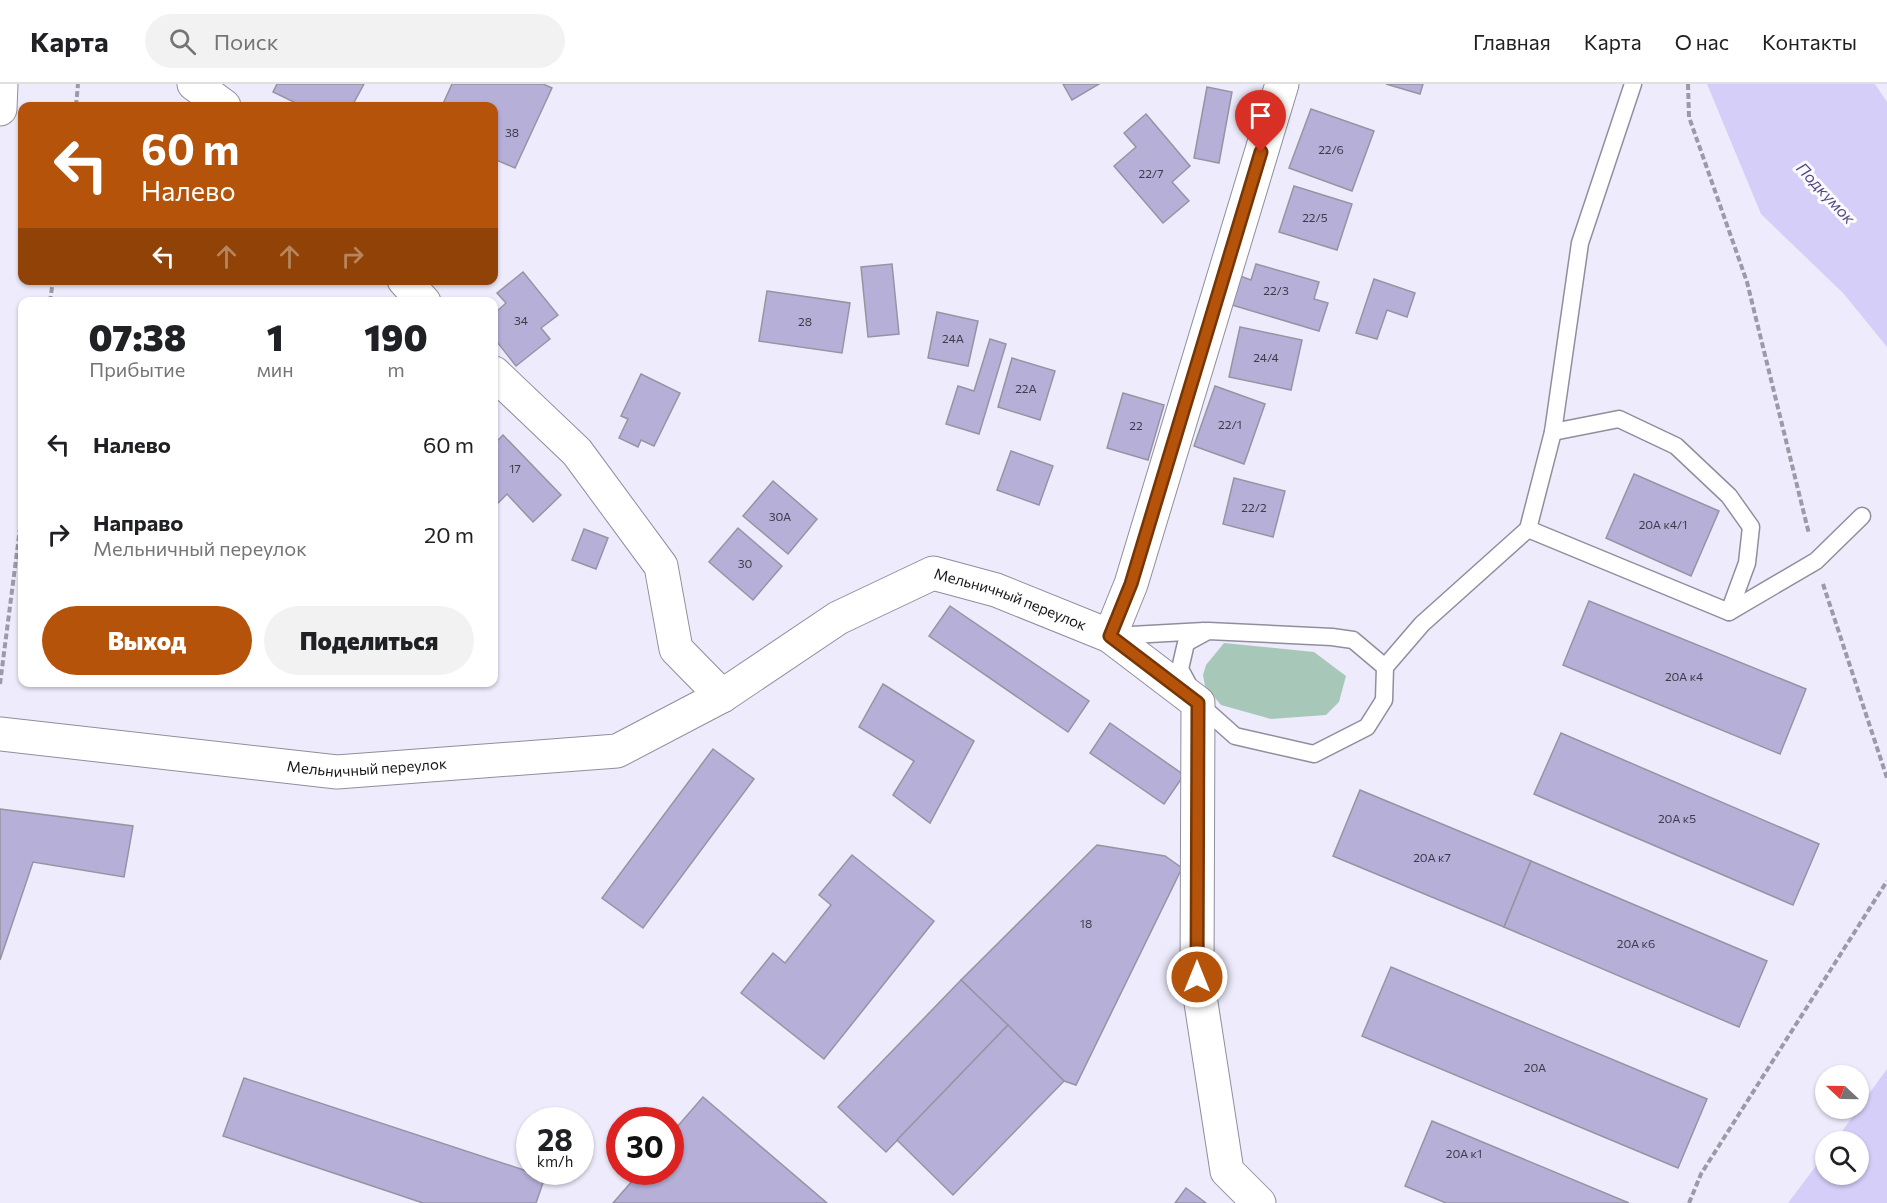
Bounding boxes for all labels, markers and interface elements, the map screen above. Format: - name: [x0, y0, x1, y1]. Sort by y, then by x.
- search box: [145, 14, 565, 68]
- text: Карта: [30, 24, 109, 58]
- icon: search: [166, 25, 199, 58]
- text: Поиск: [214, 28, 278, 55]
- text: Главная: [1473, 29, 1551, 54]
- text: Карта: [1584, 29, 1642, 54]
- text: О нас: [1675, 29, 1729, 54]
- text: Контакты: [1762, 29, 1857, 54]
- pin: [1235, 90, 1286, 152]
- icon: arrive: [1244, 99, 1277, 132]
- text: 60 m: [141, 122, 240, 174]
- house number: 38: [505, 125, 519, 139]
- icon: left: [42, 126, 120, 204]
- house number: 22/6: [1318, 142, 1344, 156]
- water label: Подкумок: [1793, 158, 1860, 228]
- house number: 22/7: [1139, 166, 1163, 180]
- text: Налево: [141, 174, 236, 207]
- house number: 22/5: [1302, 210, 1328, 224]
- icon: left: [147, 240, 180, 273]
- icon: ahead: [210, 240, 243, 273]
- icon: ahead: [273, 240, 306, 273]
- icon: right: [336, 240, 369, 273]
- house number: 22/3: [1263, 283, 1289, 297]
- house number: 34: [514, 313, 528, 327]
- text: 07:38: [88, 314, 186, 358]
- text: 1: [267, 314, 284, 358]
- text: 190: [364, 314, 428, 358]
- house number: 28: [798, 314, 812, 328]
- house number: 24А: [942, 331, 964, 345]
- house number: 24/4: [1253, 350, 1279, 364]
- text: Прибытие: [89, 357, 185, 381]
- text: мин: [257, 357, 294, 381]
- text: m: [387, 357, 405, 381]
- house number: 22А: [1015, 381, 1037, 395]
- house number: 22/1: [1218, 417, 1242, 431]
- house number: 22: [1129, 418, 1143, 432]
- icon: left: [42, 428, 75, 461]
- text: Налево: [93, 431, 171, 458]
- text: 60 m: [423, 431, 474, 458]
- house number: 17: [509, 461, 521, 475]
- house number: 22/2: [1241, 500, 1267, 514]
- text: Направо: [93, 509, 183, 536]
- house number: 30А: [769, 509, 791, 523]
- house number: 20А к4/1: [1639, 517, 1687, 531]
- icon: right: [42, 518, 75, 551]
- text: 20 m: [424, 521, 474, 548]
- text: Мельничный переулок: [93, 536, 307, 560]
- house number: 30: [738, 556, 753, 570]
- street label: Мельничный переулок: [932, 564, 1089, 634]
- button: Выход: [42, 606, 252, 675]
- button: Поделиться: [264, 606, 474, 675]
- house number: 20А к4: [1665, 669, 1703, 683]
- street label: Мельничный переулок: [286, 754, 447, 780]
- house number: 20А к5: [1658, 811, 1696, 825]
- house number: 20А к7: [1413, 850, 1451, 864]
- house number: 18: [1080, 916, 1092, 930]
- house number: 20А к6: [1617, 936, 1655, 950]
- position arrow: [1165, 945, 1229, 1009]
- house number: 20А: [1524, 1060, 1546, 1074]
- north arrow: [1815, 1065, 1869, 1119]
- map controls: [1815, 1065, 1869, 1185]
- speed limit sign: 30: [606, 1107, 684, 1185]
- text: 28: [537, 1120, 573, 1157]
- button: search: [1815, 1131, 1869, 1185]
- house number: 20А к1: [1446, 1146, 1482, 1160]
- text: km/h: [537, 1152, 573, 1170]

